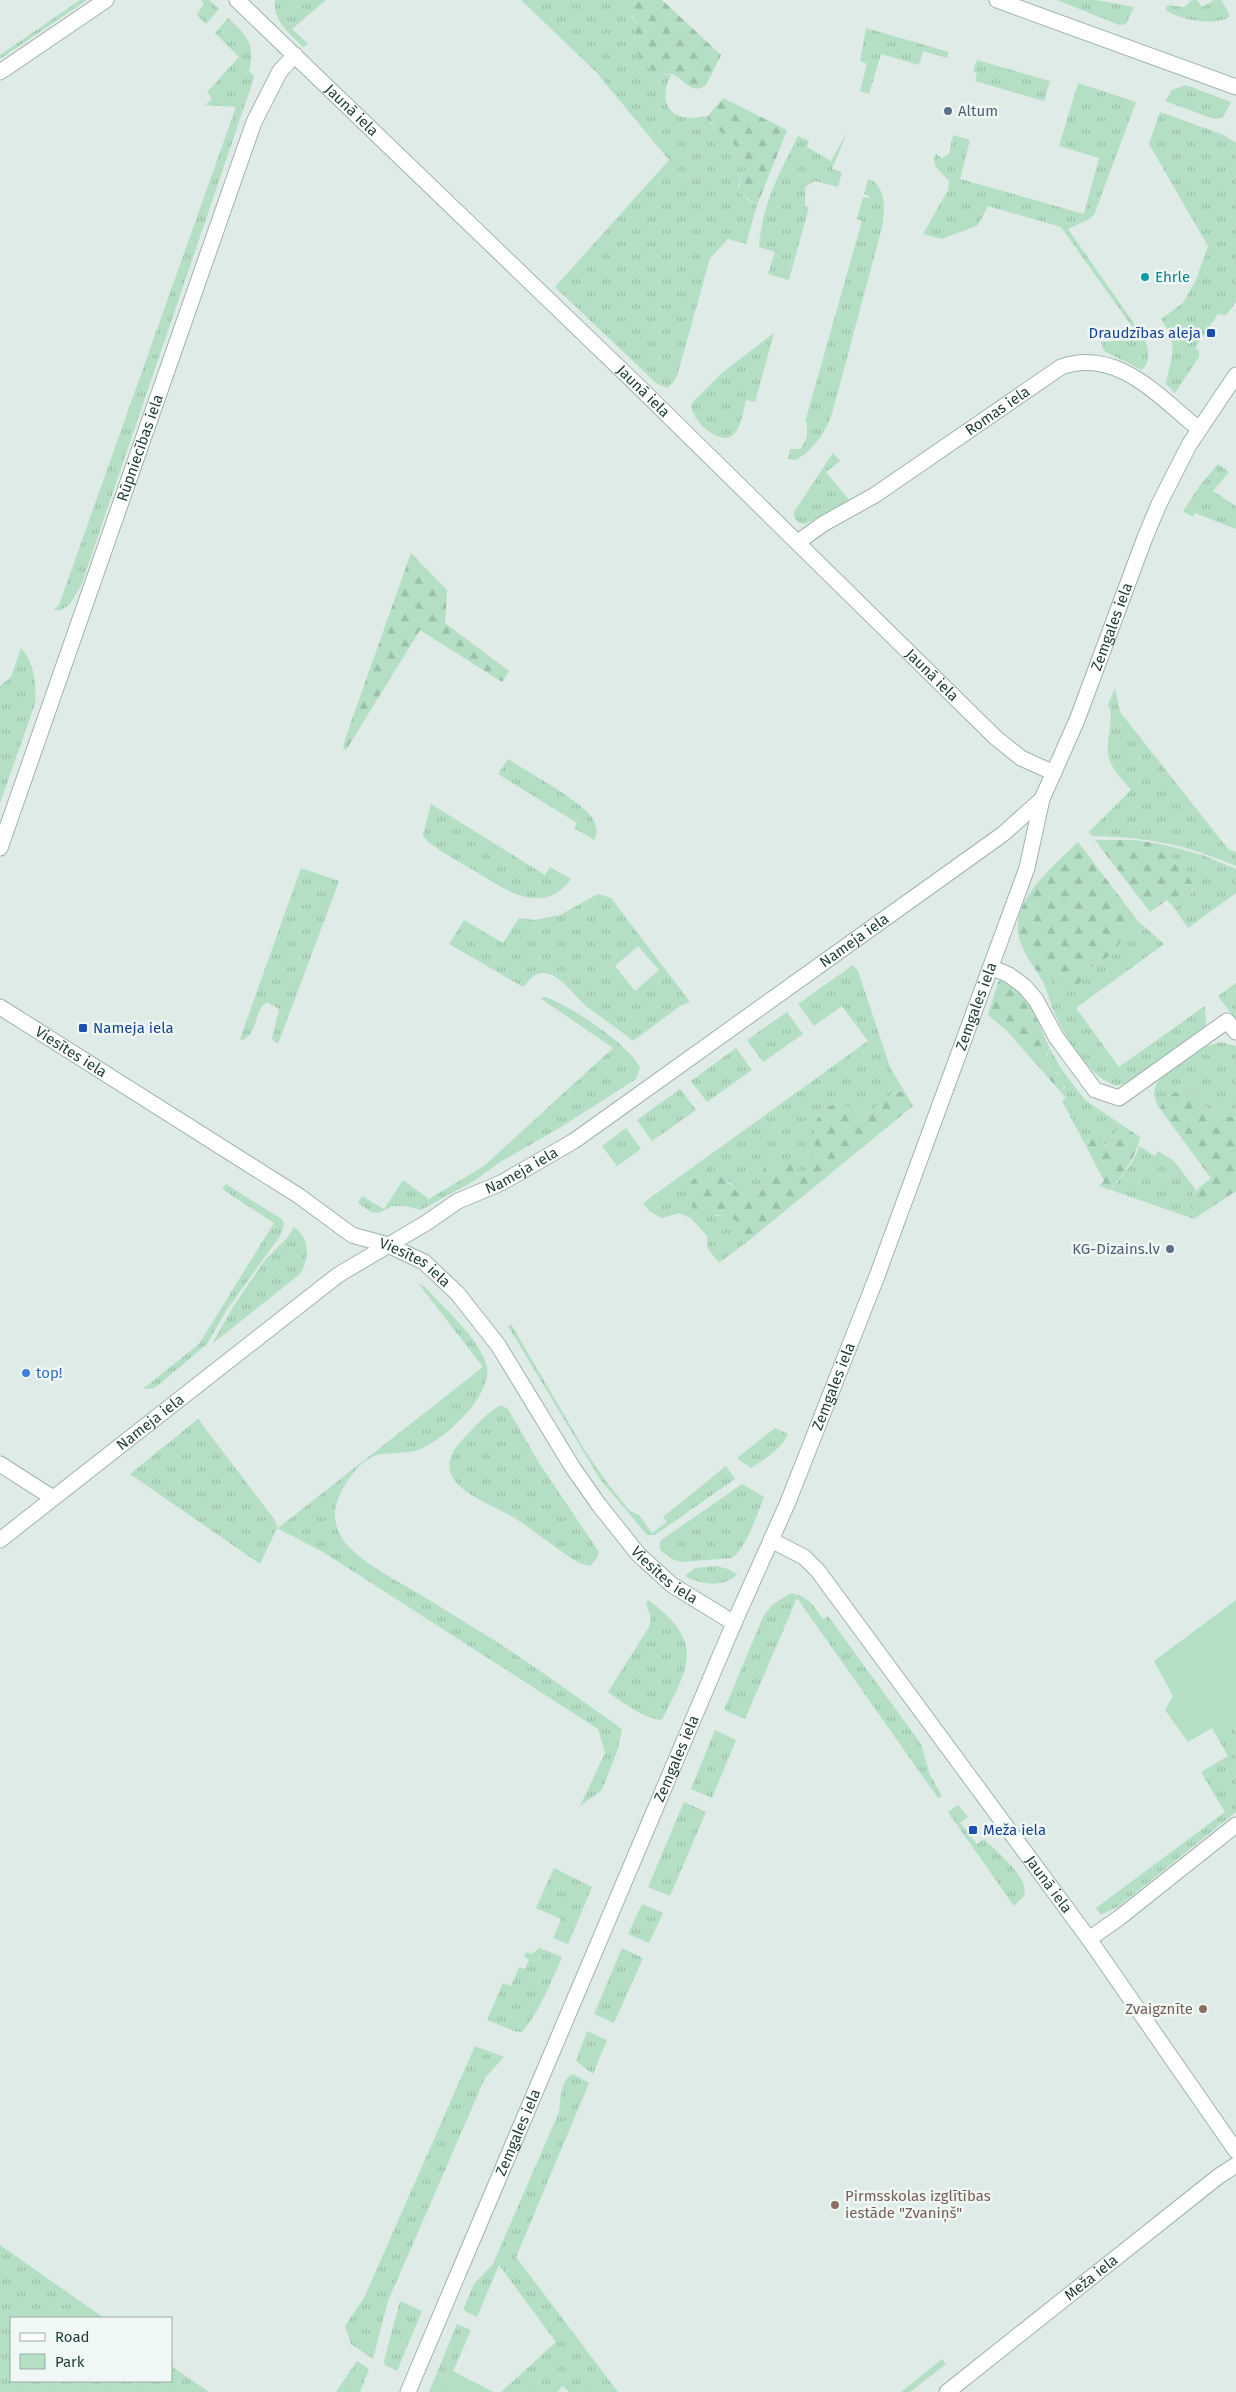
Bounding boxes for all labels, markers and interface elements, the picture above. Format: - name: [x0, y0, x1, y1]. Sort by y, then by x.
- street label: Jaunā iela: [321, 80, 382, 140]
- place label: Altum: [958, 102, 998, 120]
- marker: Altum: [942, 105, 954, 117]
- place label: Ehrle: [1155, 268, 1190, 286]
- marker: Ehrle: [1139, 271, 1151, 283]
- place label: Draudzības aleja: [1089, 324, 1201, 342]
- marker: Draudzības aleja: [1205, 327, 1217, 339]
- street label: Jaunā iela: [613, 361, 674, 421]
- street label: Romas iela: [962, 382, 1033, 439]
- street label: Rūpniecības iela: [113, 392, 167, 504]
- street label: Zemgales iela: [1087, 580, 1136, 673]
- street label: Jaunā iela: [902, 645, 962, 705]
- street label: Nameja iela: [816, 910, 892, 971]
- street label: Zemgales iela: [952, 960, 1001, 1053]
- place label: Nameja iela: [93, 1019, 174, 1037]
- marker: Nameja iela: [77, 1022, 89, 1034]
- street label: Viesītes iela: [32, 1023, 110, 1081]
- street label: Nameja iela: [482, 1143, 561, 1198]
- street label: Viesītes iela: [377, 1234, 454, 1291]
- place label: KG-Dizains.lv: [1072, 1240, 1161, 1258]
- marker: KG-Dizains.lv: [1164, 1243, 1176, 1255]
- street label: Zemgales iela: [808, 1340, 859, 1433]
- place label: top!: [36, 1364, 62, 1382]
- marker: top!: [20, 1367, 32, 1379]
- street label: Nameja iela: [113, 1390, 188, 1454]
- street label: Viesītes iela: [627, 1543, 701, 1608]
- street label: Zemgales iela: [650, 1712, 703, 1805]
- place label: Meža iela: [983, 1821, 1046, 1839]
- marker: Meža iela: [967, 1824, 979, 1836]
- street label: Jaunā iela: [1021, 1852, 1076, 1917]
- place label: Zvaigznīte: [1125, 2000, 1193, 2018]
- marker: Zvaigznīte: [1197, 2003, 1209, 2015]
- street label: Zemgales iela: [492, 2086, 544, 2178]
- place label: Pirmsskolas izglītības iestāde "Zvaniņš": [845, 2187, 991, 2223]
- marker: Pirmsskolas izglītības iestāde "Zvaniņš": [829, 2199, 841, 2211]
- street label: Meža iela: [1061, 2251, 1121, 2304]
- legend: [10, 2317, 172, 2382]
- text: Road: [55, 2328, 90, 2346]
- text: Park: [55, 2353, 85, 2371]

